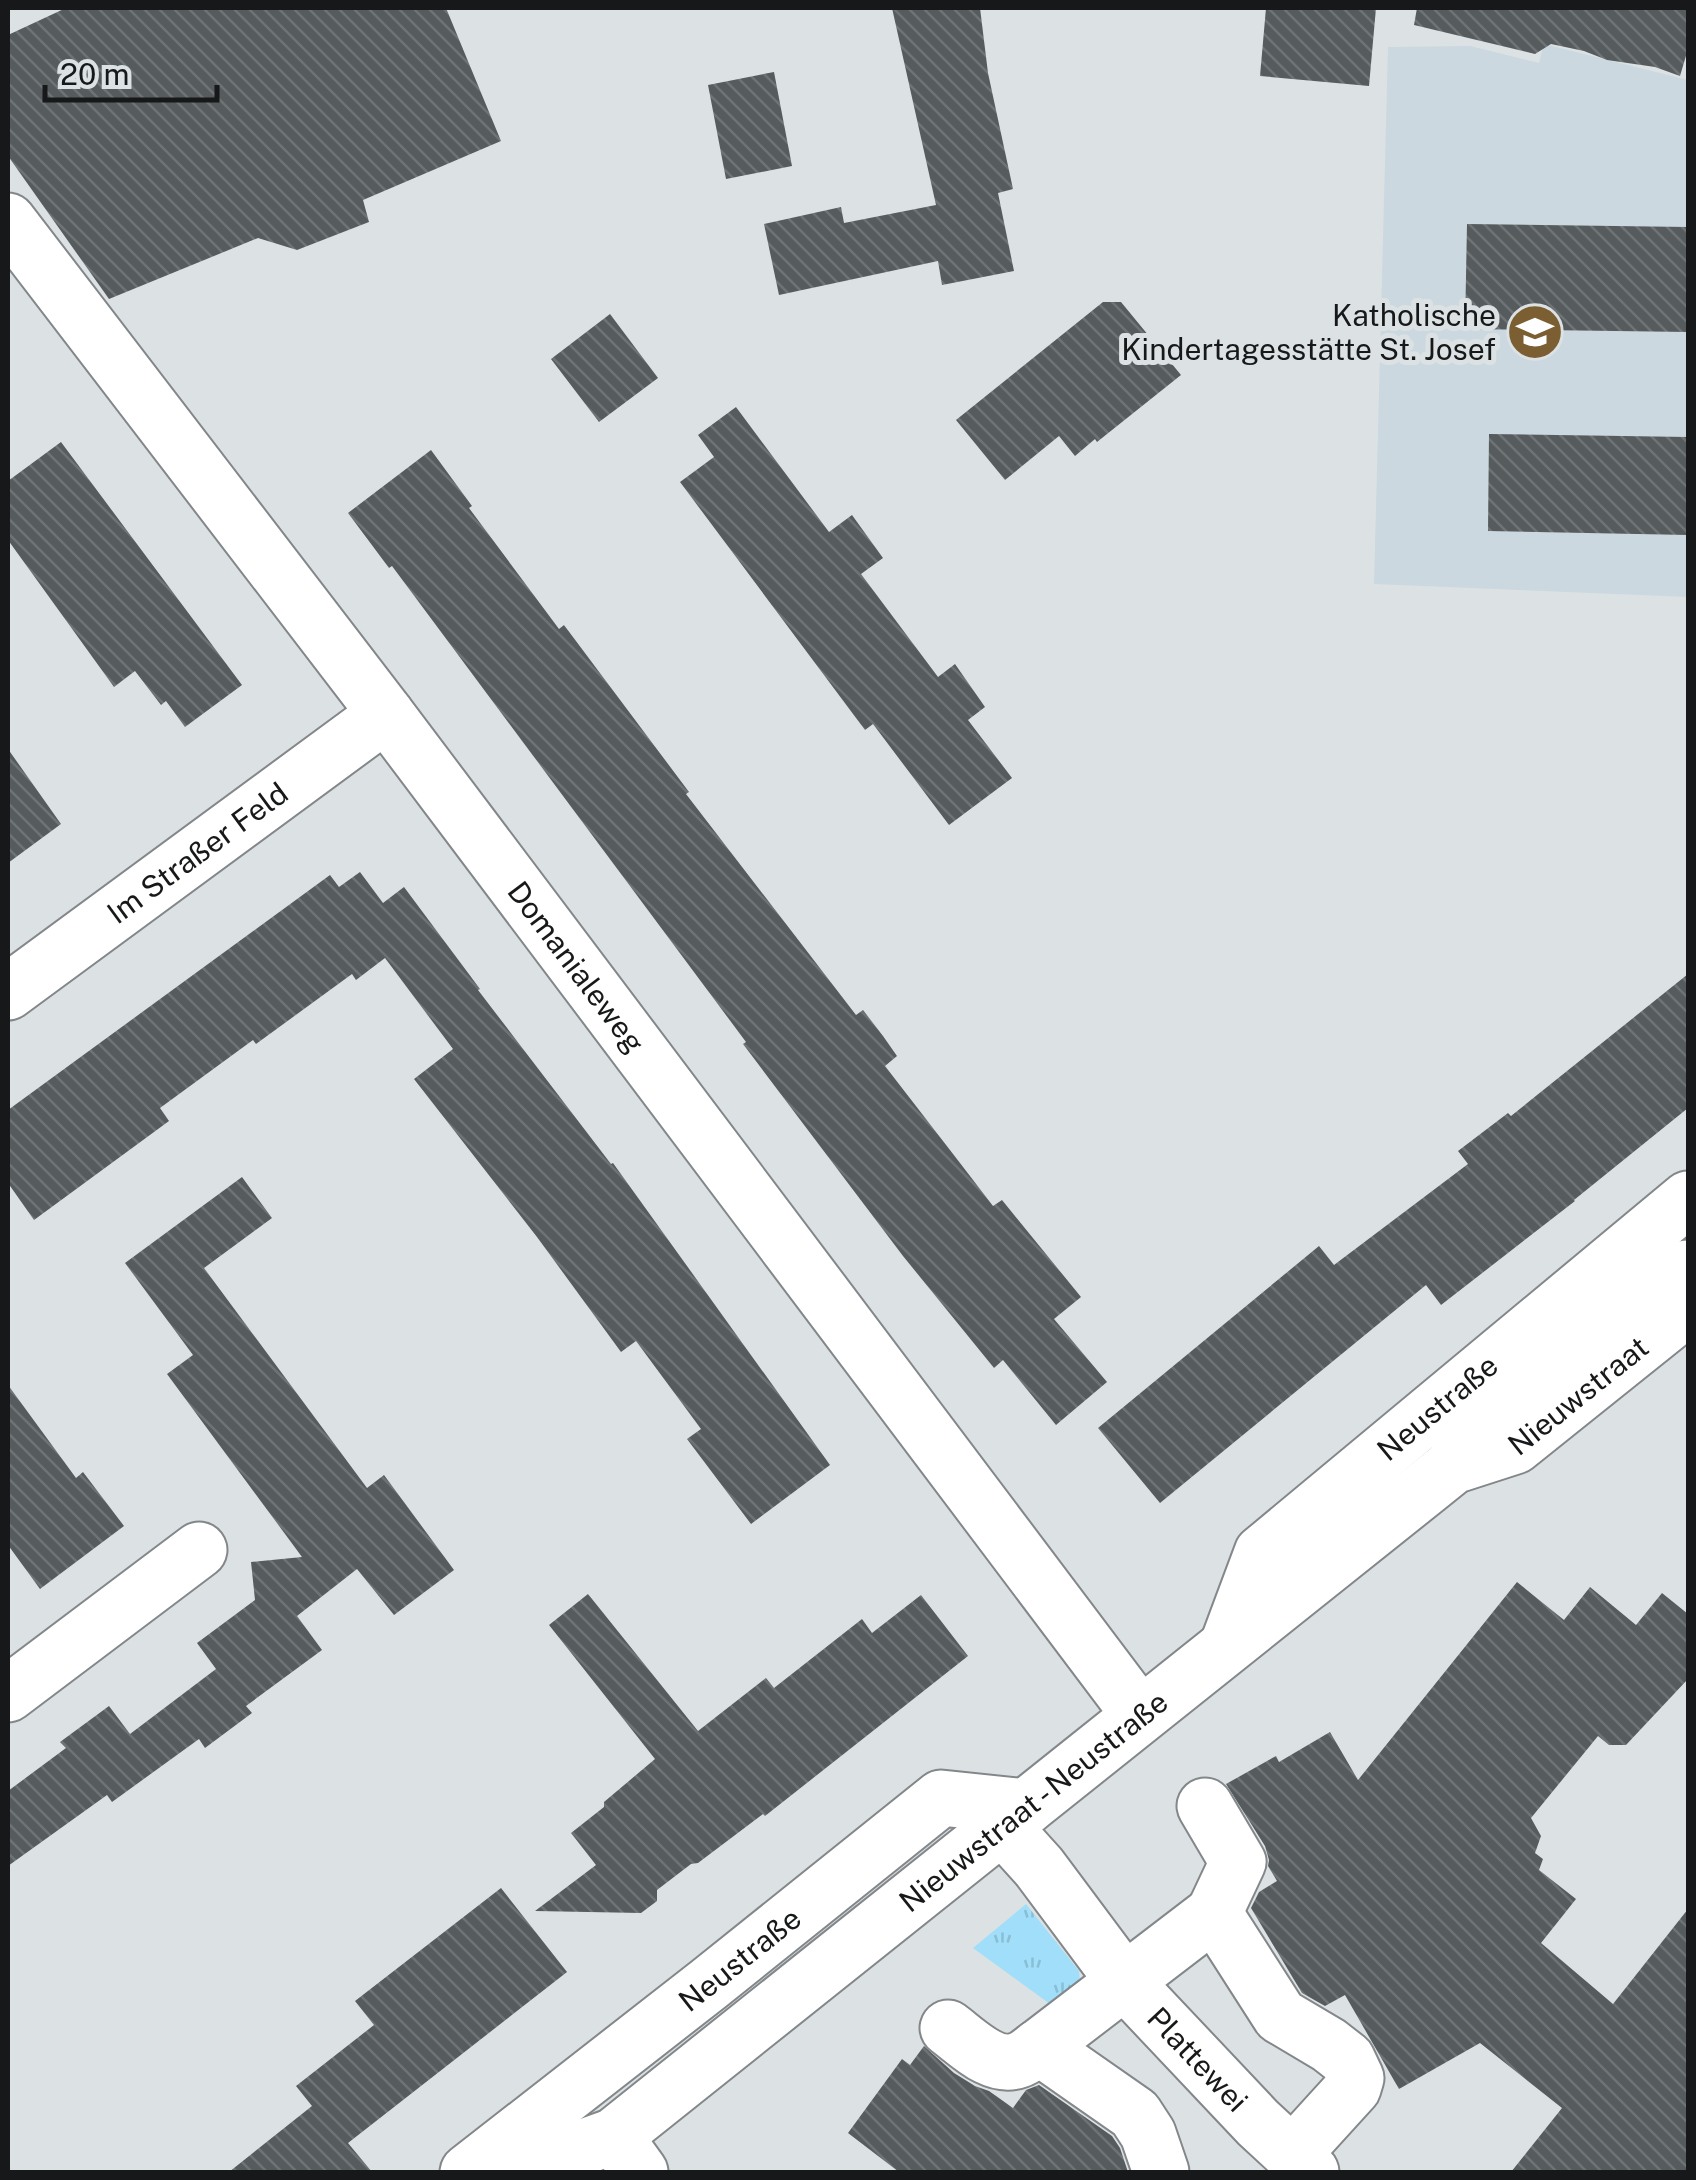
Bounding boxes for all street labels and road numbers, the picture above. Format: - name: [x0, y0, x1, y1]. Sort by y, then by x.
- street label: Im Straßer Feld: [100, 775, 295, 931]
- street label: Domanialeweg: [500, 874, 653, 1060]
- street label: Nieuwstraat: [1501, 1329, 1655, 1463]
- street label: Neustraße: [1370, 1347, 1505, 1468]
- street label: Nieuwstraat - Neustraße: [892, 1683, 1175, 1919]
- street label: Neustraße: [671, 1900, 808, 2019]
- street label: Plattewei: [1140, 2000, 1255, 2119]

